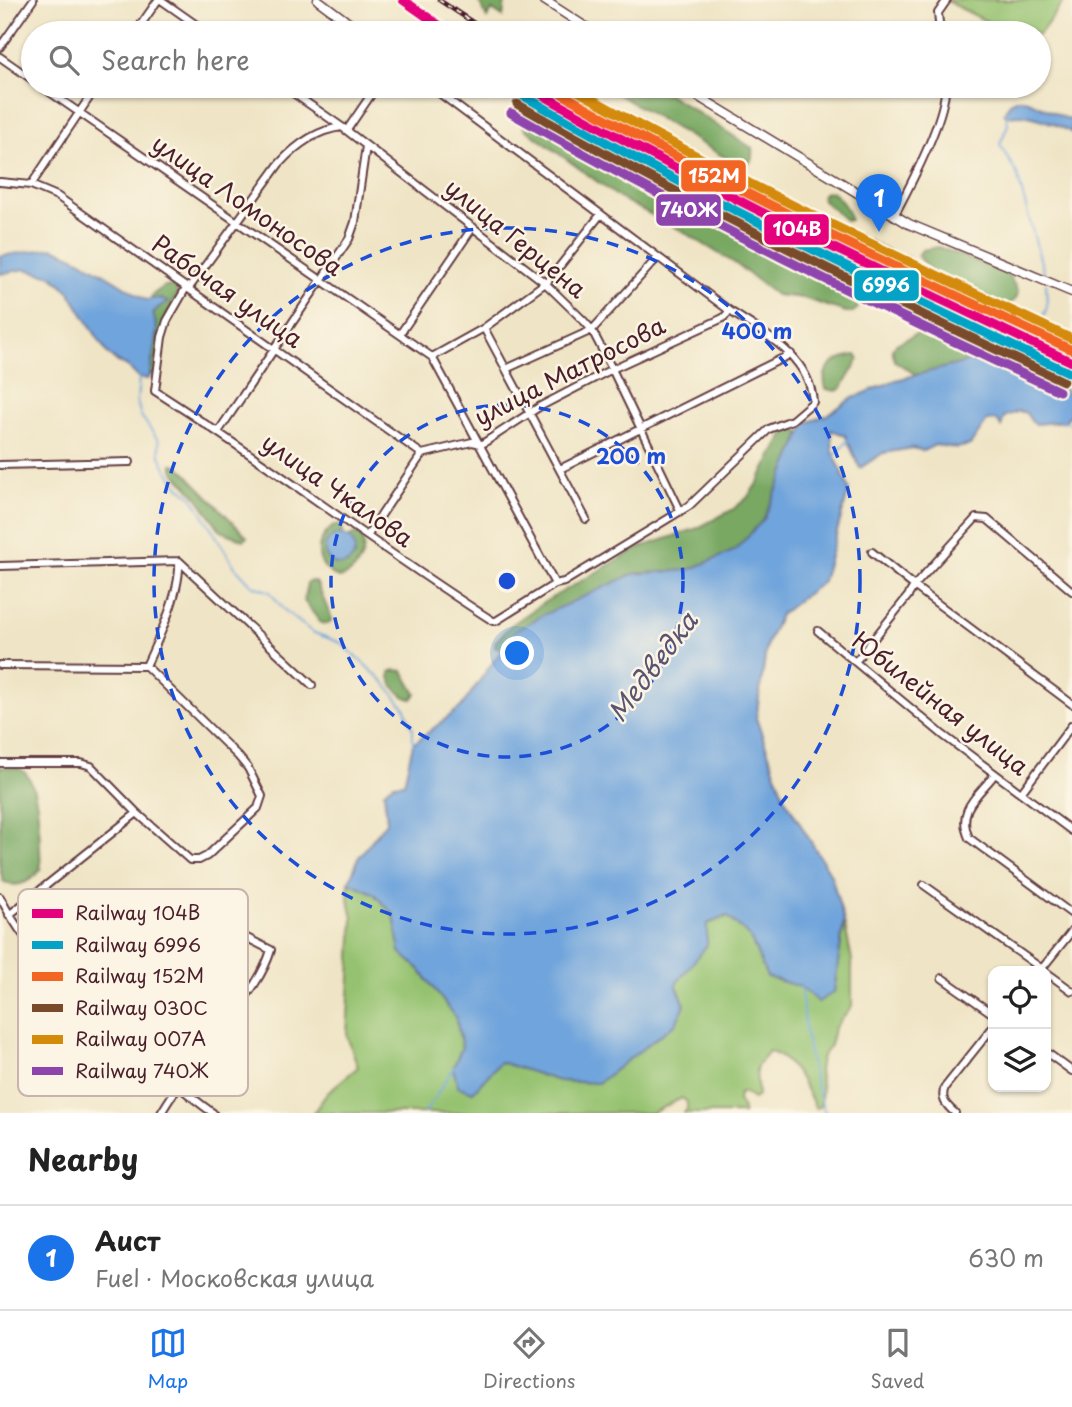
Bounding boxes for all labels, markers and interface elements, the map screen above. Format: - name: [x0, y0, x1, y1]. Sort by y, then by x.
- search box: [21, 21, 1051, 98]
- text: Search here: [101, 40, 250, 79]
- icon: search: [45, 41, 83, 79]
- street label: улица Ломоносова: [145, 125, 351, 284]
- line badge: 152М: [680, 159, 747, 193]
- text: 152М: [688, 161, 740, 189]
- street label: улица Герцена: [438, 169, 595, 306]
- pin: 1: [856, 174, 902, 232]
- line badge: 740Ж: [655, 193, 722, 227]
- text: 740Ж: [660, 195, 718, 223]
- line badge: 104В: [763, 213, 830, 246]
- text: 104В: [772, 214, 822, 242]
- street label: Рабочая улица: [145, 225, 311, 356]
- line badge: 6996: [853, 269, 920, 302]
- text: 6996: [862, 270, 910, 298]
- street label: улица Матросова: [467, 306, 671, 434]
- text: 400 m: [722, 314, 792, 346]
- street label: улица Чкалова: [255, 424, 421, 555]
- text: 200 m: [596, 439, 666, 471]
- centre of rings: [495, 569, 519, 593]
- water label: Медведка: [598, 602, 707, 729]
- street label: Юбилейная улица: [845, 622, 1037, 783]
- your location: [500, 636, 534, 670]
- legend: [18, 889, 248, 1096]
- text: Railway 104В: [75, 898, 200, 926]
- text: Railway 6996: [75, 930, 201, 958]
- text: Railway 152М: [75, 961, 204, 989]
- map controls: [988, 966, 1051, 1092]
- button: locate: [988, 966, 1051, 1029]
- text: Railway 030C: [75, 993, 208, 1021]
- text: Railway 007А: [75, 1024, 206, 1052]
- button: layers: [988, 1029, 1051, 1092]
- text: Railway 740Ж: [75, 1056, 208, 1084]
- text: Nearby: [28, 1136, 138, 1181]
- text: Аист: [95, 1221, 160, 1260]
- text: 1: [46, 1240, 57, 1275]
- text: 630 m: [968, 1240, 1044, 1275]
- text: Fuel · Московская улица: [95, 1260, 374, 1295]
- tab: Map: [148, 1324, 188, 1394]
- tab: Directions: [483, 1324, 576, 1394]
- tab: Saved: [871, 1324, 924, 1394]

